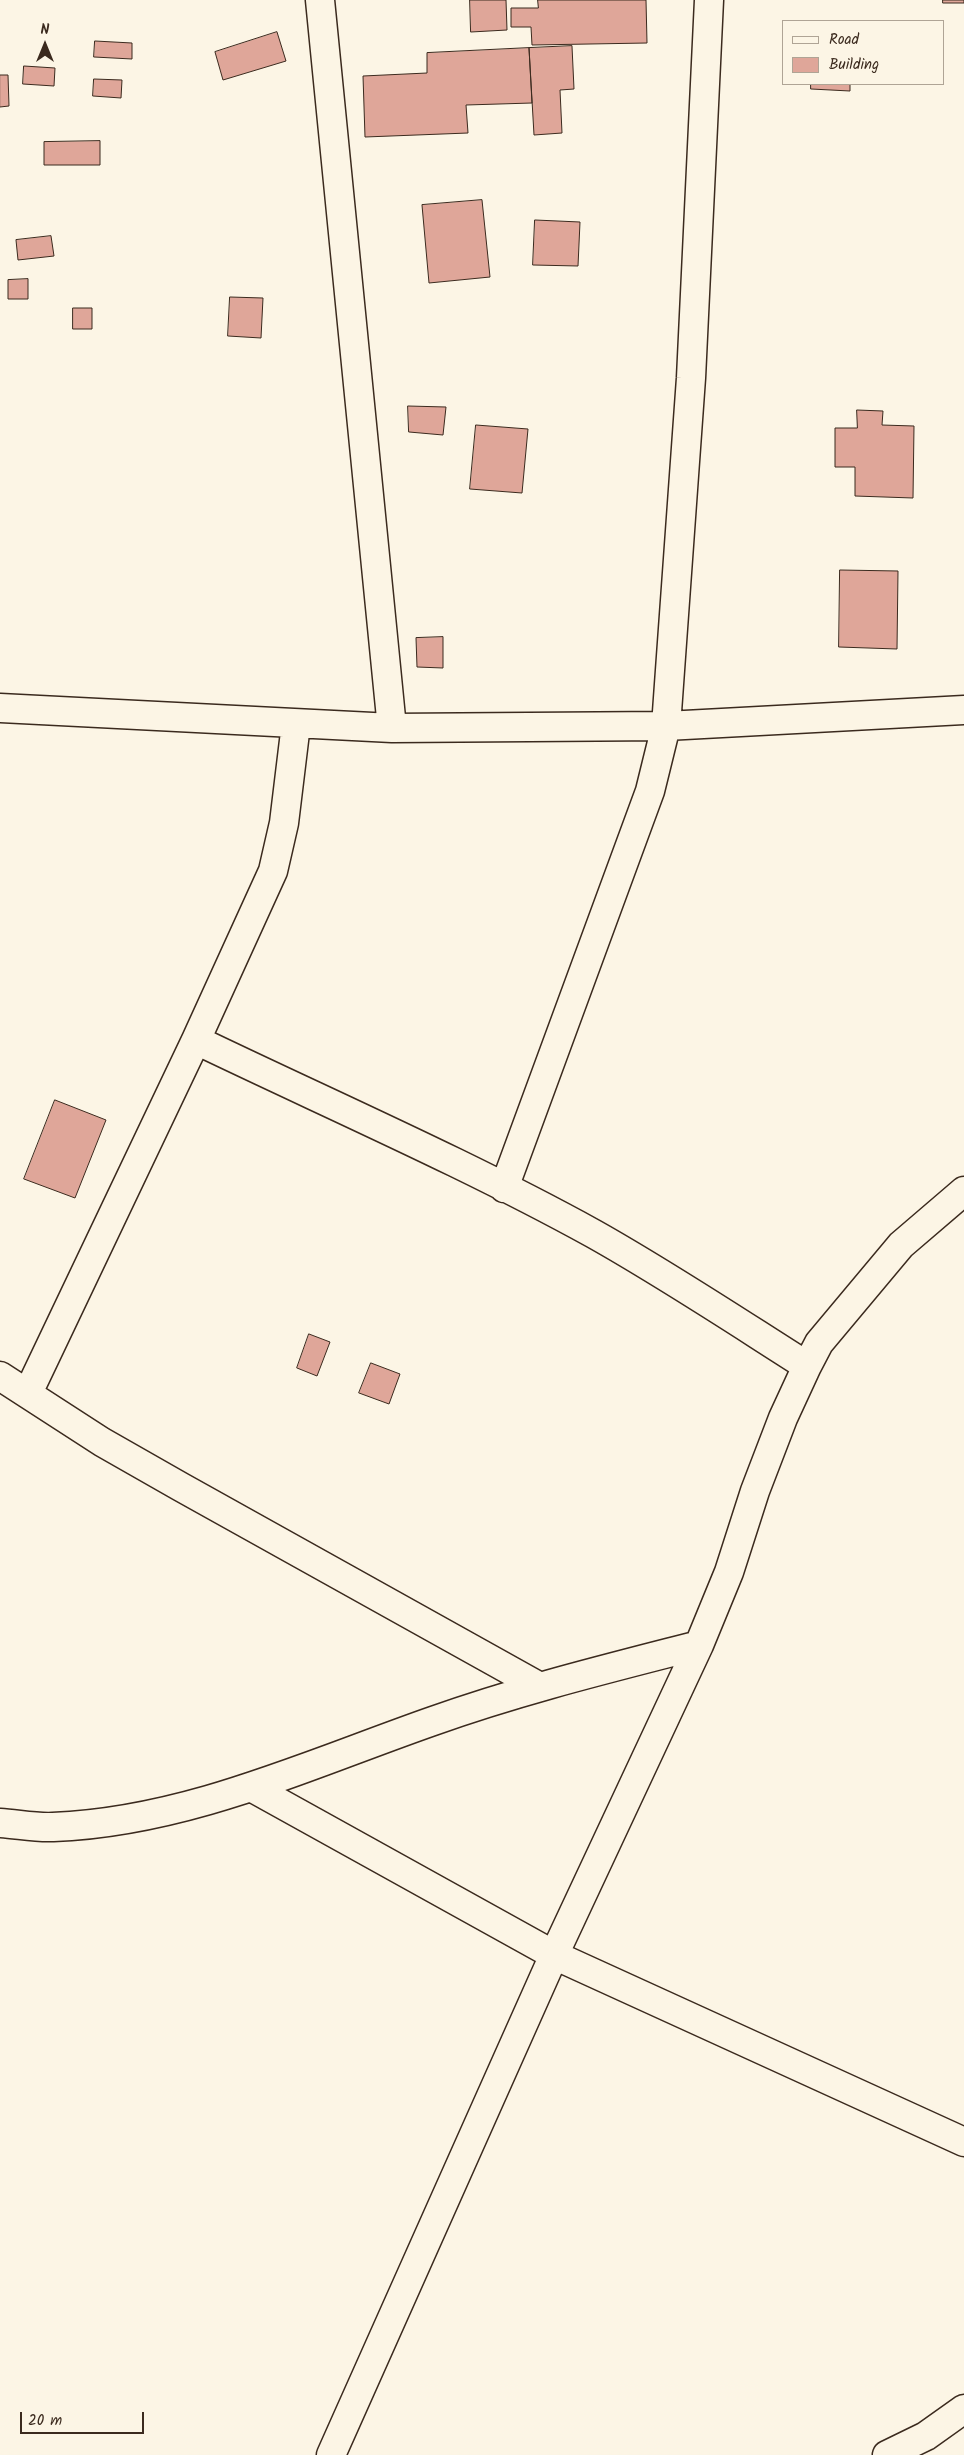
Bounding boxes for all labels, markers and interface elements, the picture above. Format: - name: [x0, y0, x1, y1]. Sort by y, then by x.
- text: N: [41, 19, 49, 41]
- north arrow: [20, 20, 70, 70]
- legend: [782, 20, 944, 85]
- text: Road: [829, 28, 859, 52]
- text: Building: [829, 53, 879, 77]
- scale bar: [22, 2402, 146, 2434]
- text: 20 m: [28, 2409, 62, 2433]

